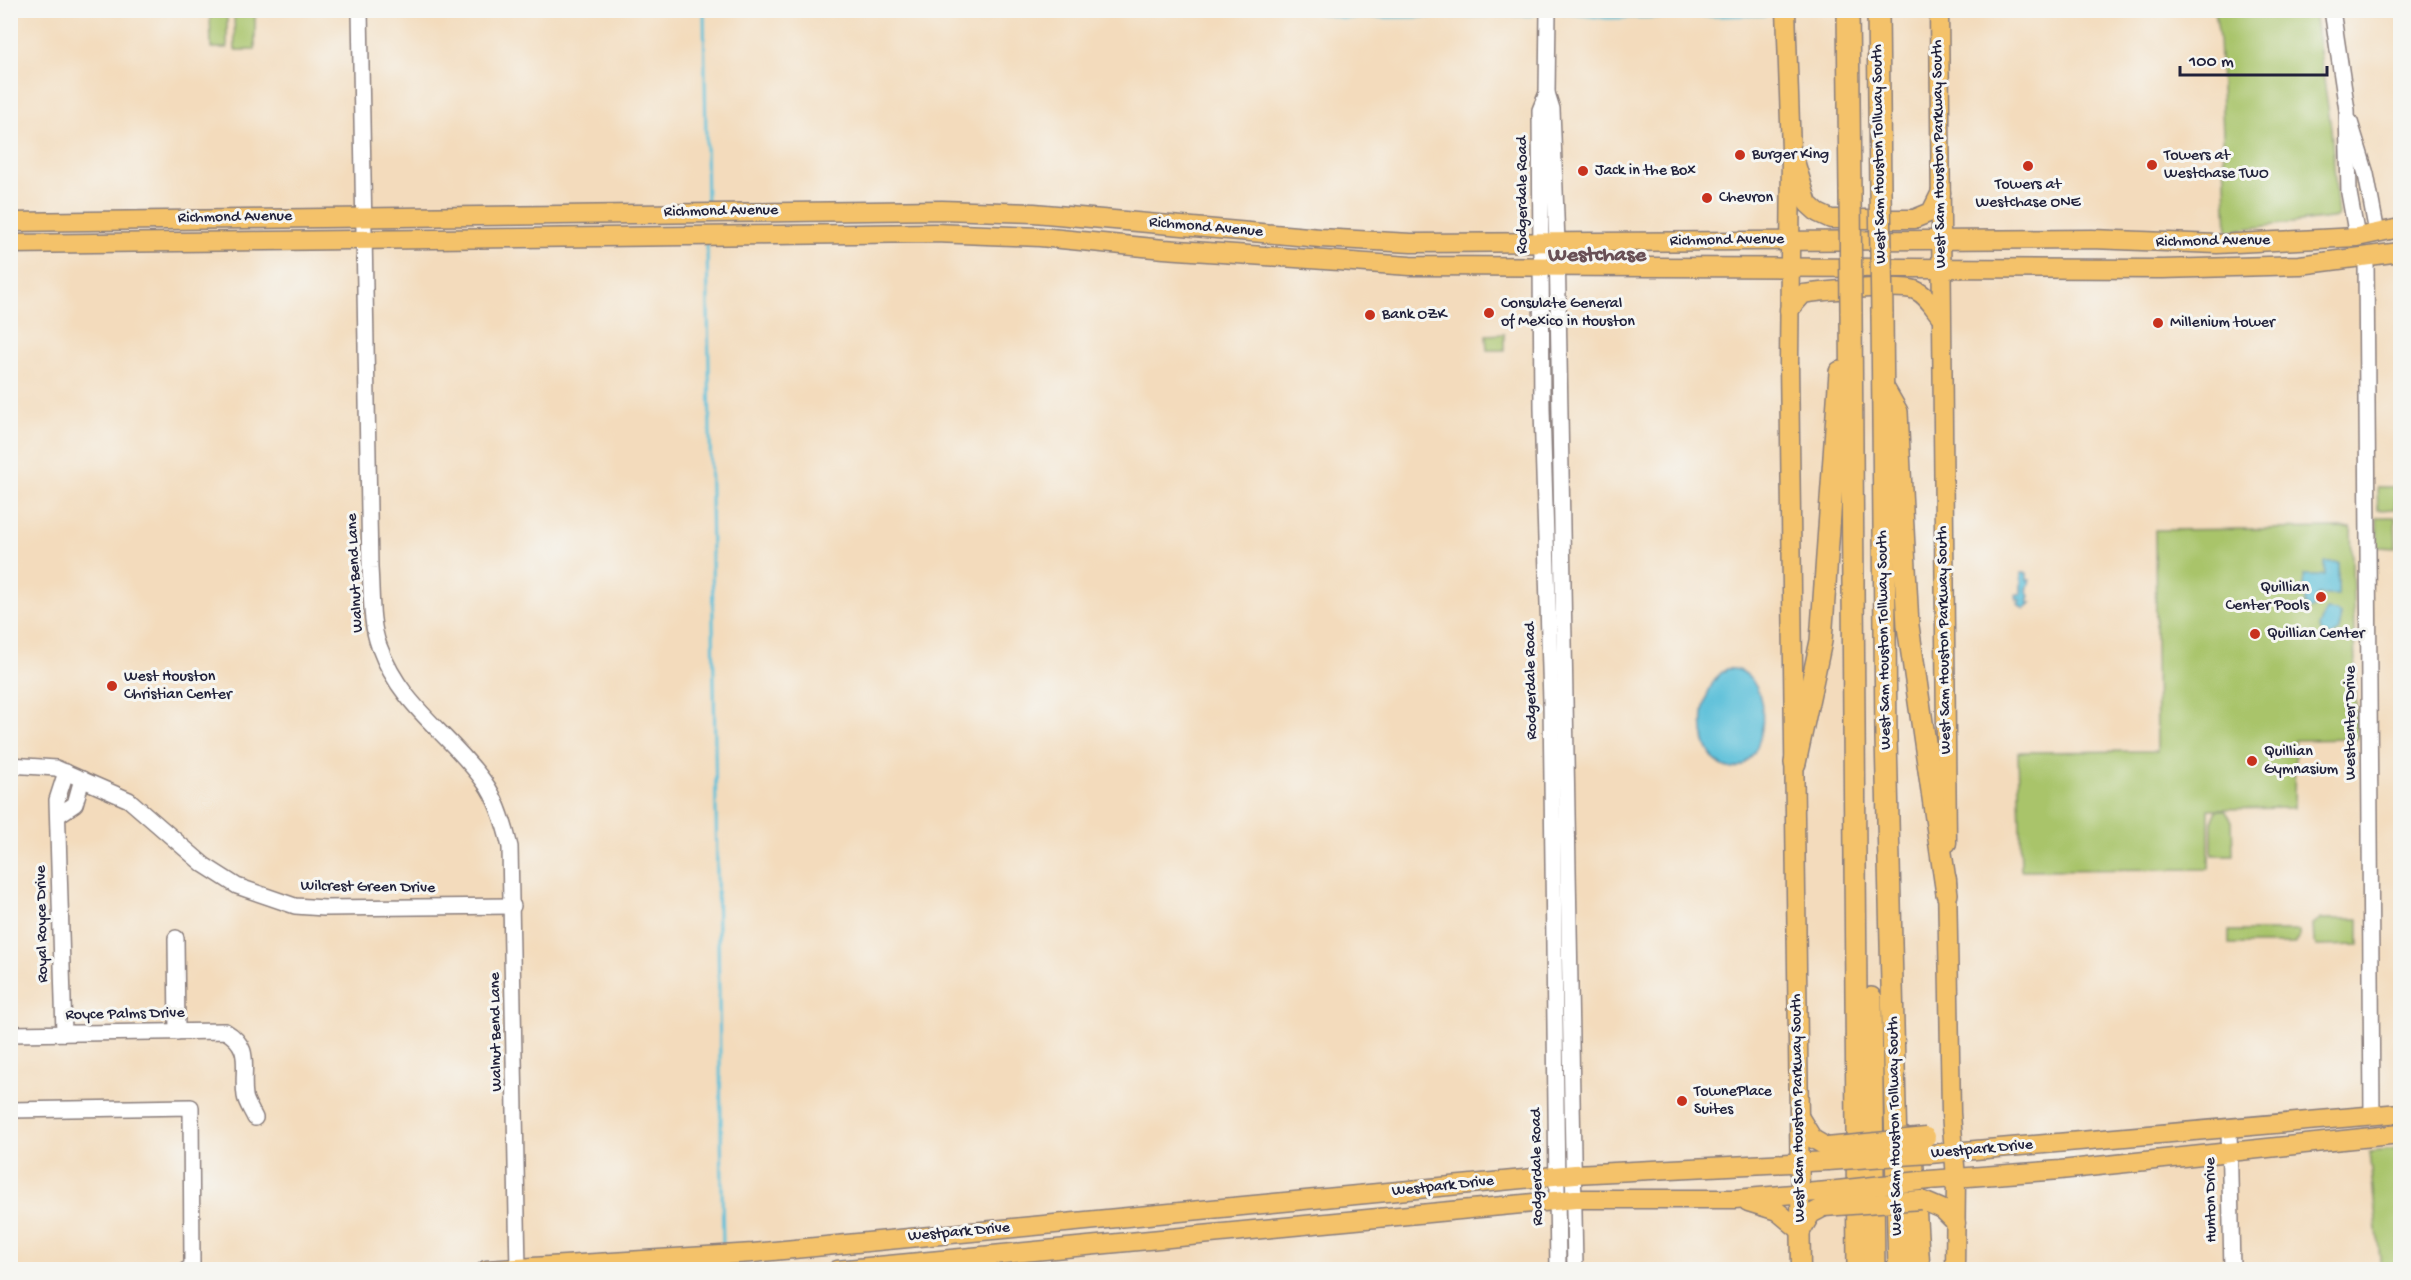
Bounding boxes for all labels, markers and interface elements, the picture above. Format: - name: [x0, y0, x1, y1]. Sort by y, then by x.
- street label: West Sam Houston Parkway South: [1929, 39, 1951, 268]
- scale bar: [2180, 39, 2327, 77]
- street label: West Sam Houston Tollway South: [1869, 44, 1891, 264]
- text: 100 m: [2188, 52, 2234, 73]
- street label: Rodgerdale Road: [1514, 134, 1533, 254]
- place label: Burger King: [1751, 146, 1829, 165]
- place label: Towers at Westchase TWO: [2163, 147, 2269, 184]
- marker: Burger King: [1733, 148, 1747, 162]
- marker: Towers at Westchase TWO: [2145, 158, 2159, 172]
- marker: Towers at Westchase ONE: [2021, 159, 2035, 173]
- place label: Jack in the Box: [1595, 162, 1696, 181]
- marker: Jack in the Box: [1576, 164, 1590, 178]
- place label: Towers at Westchase ONE: [1975, 176, 2082, 213]
- place label: Chevron: [1719, 189, 1774, 208]
- marker: Chevron: [1700, 191, 1714, 205]
- street label: Richmond Avenue: [664, 201, 779, 222]
- street label: Richmond Avenue: [178, 207, 293, 228]
- street label: Richmond Avenue: [1148, 214, 1265, 243]
- street label: Richmond Avenue: [1670, 230, 1785, 251]
- street label: Richmond Avenue: [2156, 231, 2271, 252]
- district label: Westchase: [1547, 243, 1647, 269]
- place label: Consulate General of Mexico in Houston: [1501, 295, 1635, 332]
- place label: Bank OZK: [1381, 306, 1449, 325]
- marker: Consulate General of Mexico in Houston: [1482, 306, 1496, 320]
- marker: Bank OZK: [1363, 308, 1377, 322]
- place label: Millenium tower: [2170, 314, 2276, 333]
- marker: Millenium tower: [2151, 316, 2165, 330]
- street label: Walnut Bend Lane: [343, 512, 369, 633]
- street label: West Sam Houston Parkway South: [1934, 525, 1956, 754]
- street label: West Sam Houston Tollway South: [1874, 530, 1896, 750]
- place label: Quillian Center Pools: [2225, 579, 2310, 616]
- marker: Quillian Center Pools: [2314, 590, 2328, 604]
- street label: Rodgerdale Road: [1521, 620, 1543, 740]
- place label: Quillian Center: [2267, 625, 2366, 644]
- marker: Quillian Center: [2248, 627, 2262, 641]
- street label: Westcenter Drive: [2342, 665, 2361, 780]
- place label: West Houston Christian Center: [124, 668, 233, 705]
- marker: West Houston Christian Center: [105, 679, 119, 693]
- place label: Quillian Gymnasium: [2264, 743, 2339, 780]
- marker: Quillian Gymnasium: [2245, 754, 2259, 768]
- street label: Royal Royce Drive: [32, 864, 54, 983]
- street label: Wilcrest Green Drive: [300, 877, 436, 899]
- street label: Walnut Bend Lane: [486, 971, 508, 1092]
- street label: West Sam Houston Parkway South: [1788, 993, 1810, 1222]
- street label: Royce Palms Drive: [65, 1004, 185, 1026]
- street label: West Sam Houston Tollway South: [1885, 1016, 1907, 1236]
- place label: TownePlace Suites: [1693, 1083, 1772, 1120]
- marker: TownePlace Suites: [1675, 1094, 1689, 1108]
- street label: Rodgerdale Road: [1527, 1106, 1549, 1226]
- street label: Westpark Drive: [1930, 1136, 2035, 1164]
- street label: Hunton Drive: [2202, 1156, 2222, 1243]
- street label: Westpark Drive: [1391, 1172, 1496, 1202]
- street label: Westpark Drive: [907, 1219, 1012, 1247]

